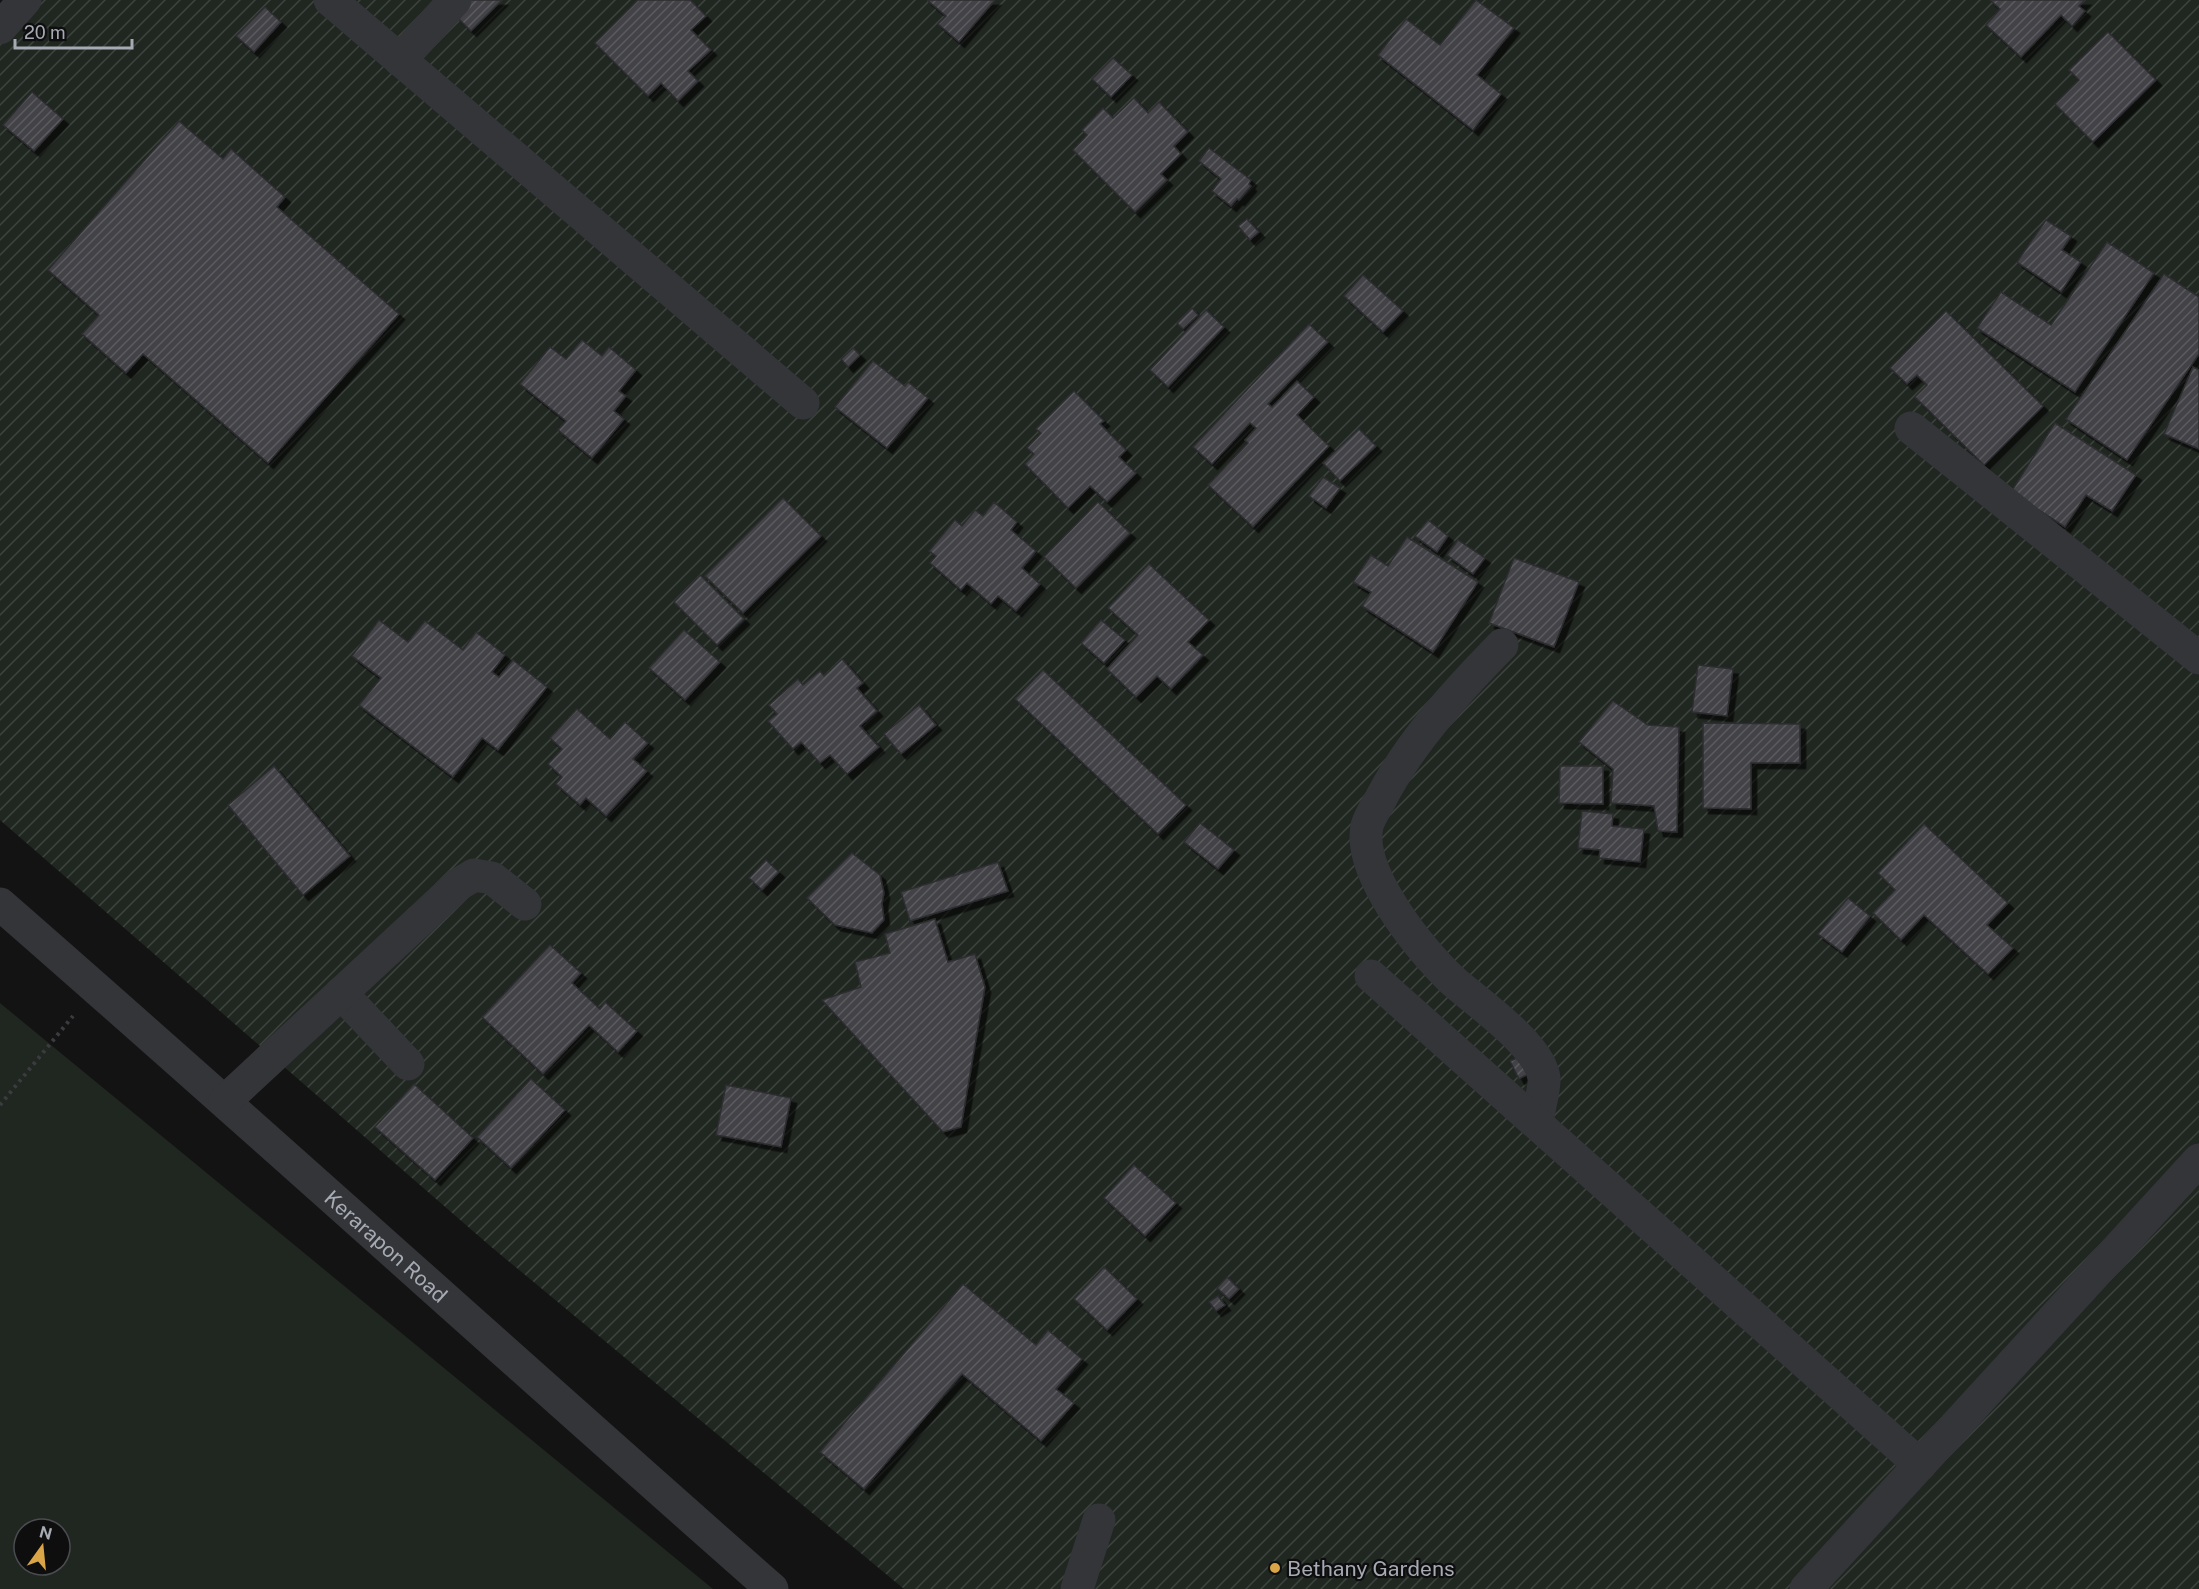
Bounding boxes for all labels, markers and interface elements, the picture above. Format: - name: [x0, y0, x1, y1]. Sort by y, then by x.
- scale bar: [15, 12, 132, 50]
- text: 20 m: [24, 22, 66, 43]
- street label: Kerarapon Road: [320, 1185, 453, 1307]
- north arrow: [12, 1517, 72, 1577]
- text: N: [37, 1522, 54, 1544]
- place label: Bethany Gardens: [1287, 1556, 1455, 1581]
- marker: Bethany Gardens: [1268, 1561, 1282, 1575]

